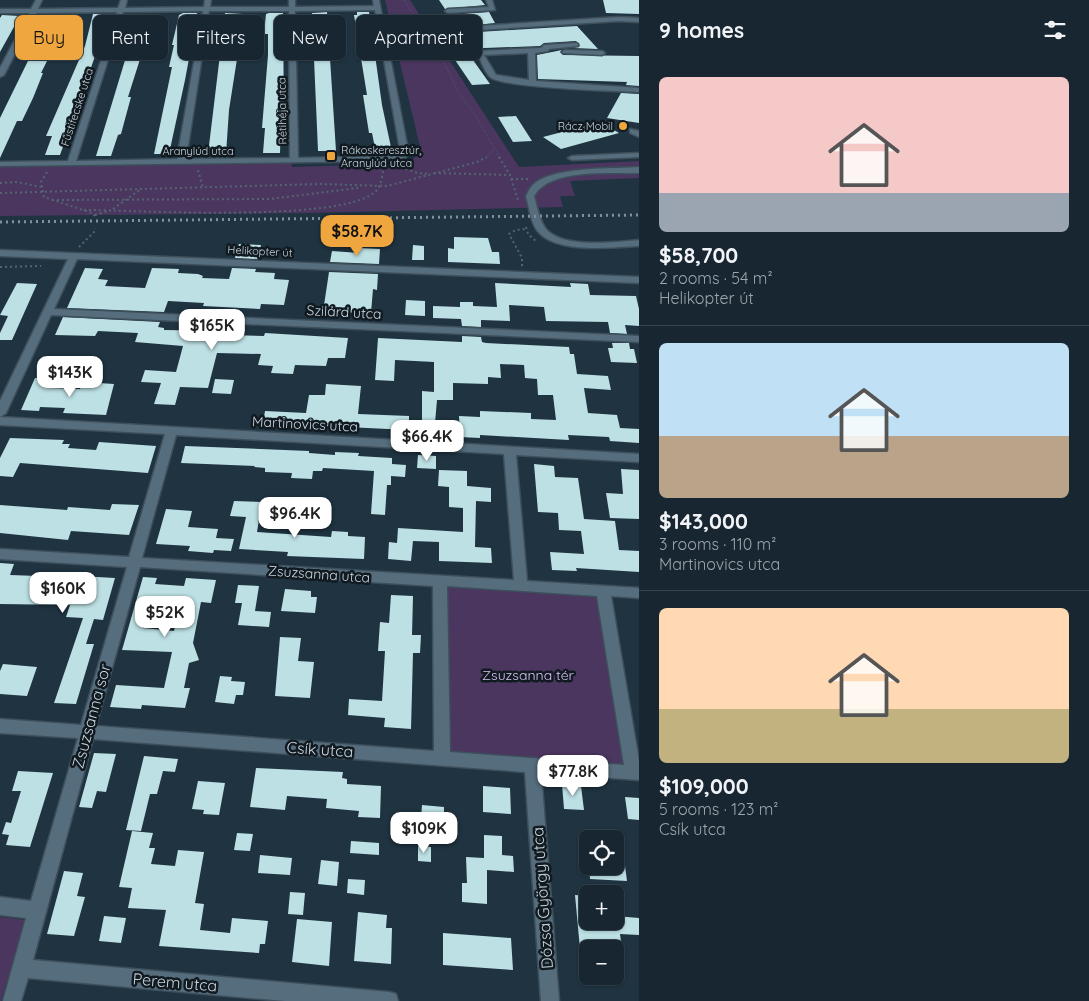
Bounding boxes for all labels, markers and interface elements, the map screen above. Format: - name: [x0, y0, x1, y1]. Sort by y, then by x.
- chip: Buy: [15, 15, 83, 60]
- chip: Rent: [93, 15, 168, 60]
- chip: Filters: [178, 15, 264, 60]
- chip: New: [274, 15, 346, 60]
- chip: Apartment: [356, 15, 482, 60]
- icon: filters: [1041, 16, 1069, 44]
- text: 9 homes: [659, 17, 744, 43]
- street label: Füstifecske utca: [58, 66, 96, 148]
- street label: Rétihéja utca: [274, 77, 290, 145]
- icon: home: [819, 110, 909, 200]
- place label: Rácz Mobil: [558, 119, 613, 133]
- marker: Rácz Mobil: [617, 120, 629, 132]
- place label: Rákoskeresztúr, Aranylúd utca: [341, 143, 421, 170]
- street label: Aranylúd utca: [162, 144, 234, 158]
- marker: Rákoskeresztúr, Aranylúd utca: [325, 150, 337, 162]
- pin: $58.7K: [316, 214, 398, 257]
- text: $58.7K: [332, 221, 382, 241]
- street label: Helikopter út: [227, 242, 293, 260]
- text: $58,700: [659, 242, 738, 268]
- text: 2 rooms · 54 m²: [659, 268, 773, 288]
- text: Helikopter út: [659, 288, 754, 308]
- street label: Szilárd utca: [306, 301, 382, 323]
- pin: $165K: [177, 308, 247, 351]
- text: $165K: [190, 315, 234, 335]
- pin: $143K: [35, 356, 105, 398]
- text: $143K: [48, 362, 92, 382]
- icon: home: [819, 375, 909, 465]
- street label: Martinovics utca: [252, 412, 358, 436]
- pin: $66.4K: [386, 420, 468, 462]
- text: $66.4K: [402, 426, 452, 446]
- pin: $96.4K: [254, 496, 336, 539]
- text: $96.4K: [270, 503, 320, 523]
- text: $143,000: [659, 508, 748, 534]
- text: 3 rooms · 110 m²: [659, 534, 776, 554]
- text: Martinovics utca: [659, 554, 780, 574]
- street label: Zsuzsanna utca: [267, 561, 371, 587]
- pin: $160K: [28, 572, 98, 614]
- text: $160K: [41, 578, 85, 598]
- pin: $52K: [135, 596, 195, 638]
- text: $52K: [146, 602, 184, 622]
- icon: home: [819, 640, 909, 730]
- street label: Zsuzsanna sor: [67, 661, 115, 771]
- park label: Zsuzsanna tér: [482, 666, 575, 684]
- street label: Csík utca: [286, 737, 354, 761]
- pin: $77.8K: [532, 754, 614, 797]
- text: $77.8K: [548, 761, 598, 781]
- text: $109,000: [659, 773, 749, 799]
- text: 5 rooms · 123 m²: [659, 799, 778, 819]
- pin: $109K: [389, 812, 459, 854]
- text: $109K: [401, 818, 447, 838]
- text: Csík utca: [659, 819, 726, 839]
- street label: Dózsa György utca: [527, 826, 557, 970]
- map controls: [579, 830, 624, 985]
- button: locate: [579, 830, 624, 875]
- button: +: [579, 885, 624, 930]
- button: −: [579, 940, 624, 985]
- street label: Perem utca: [132, 968, 218, 996]

